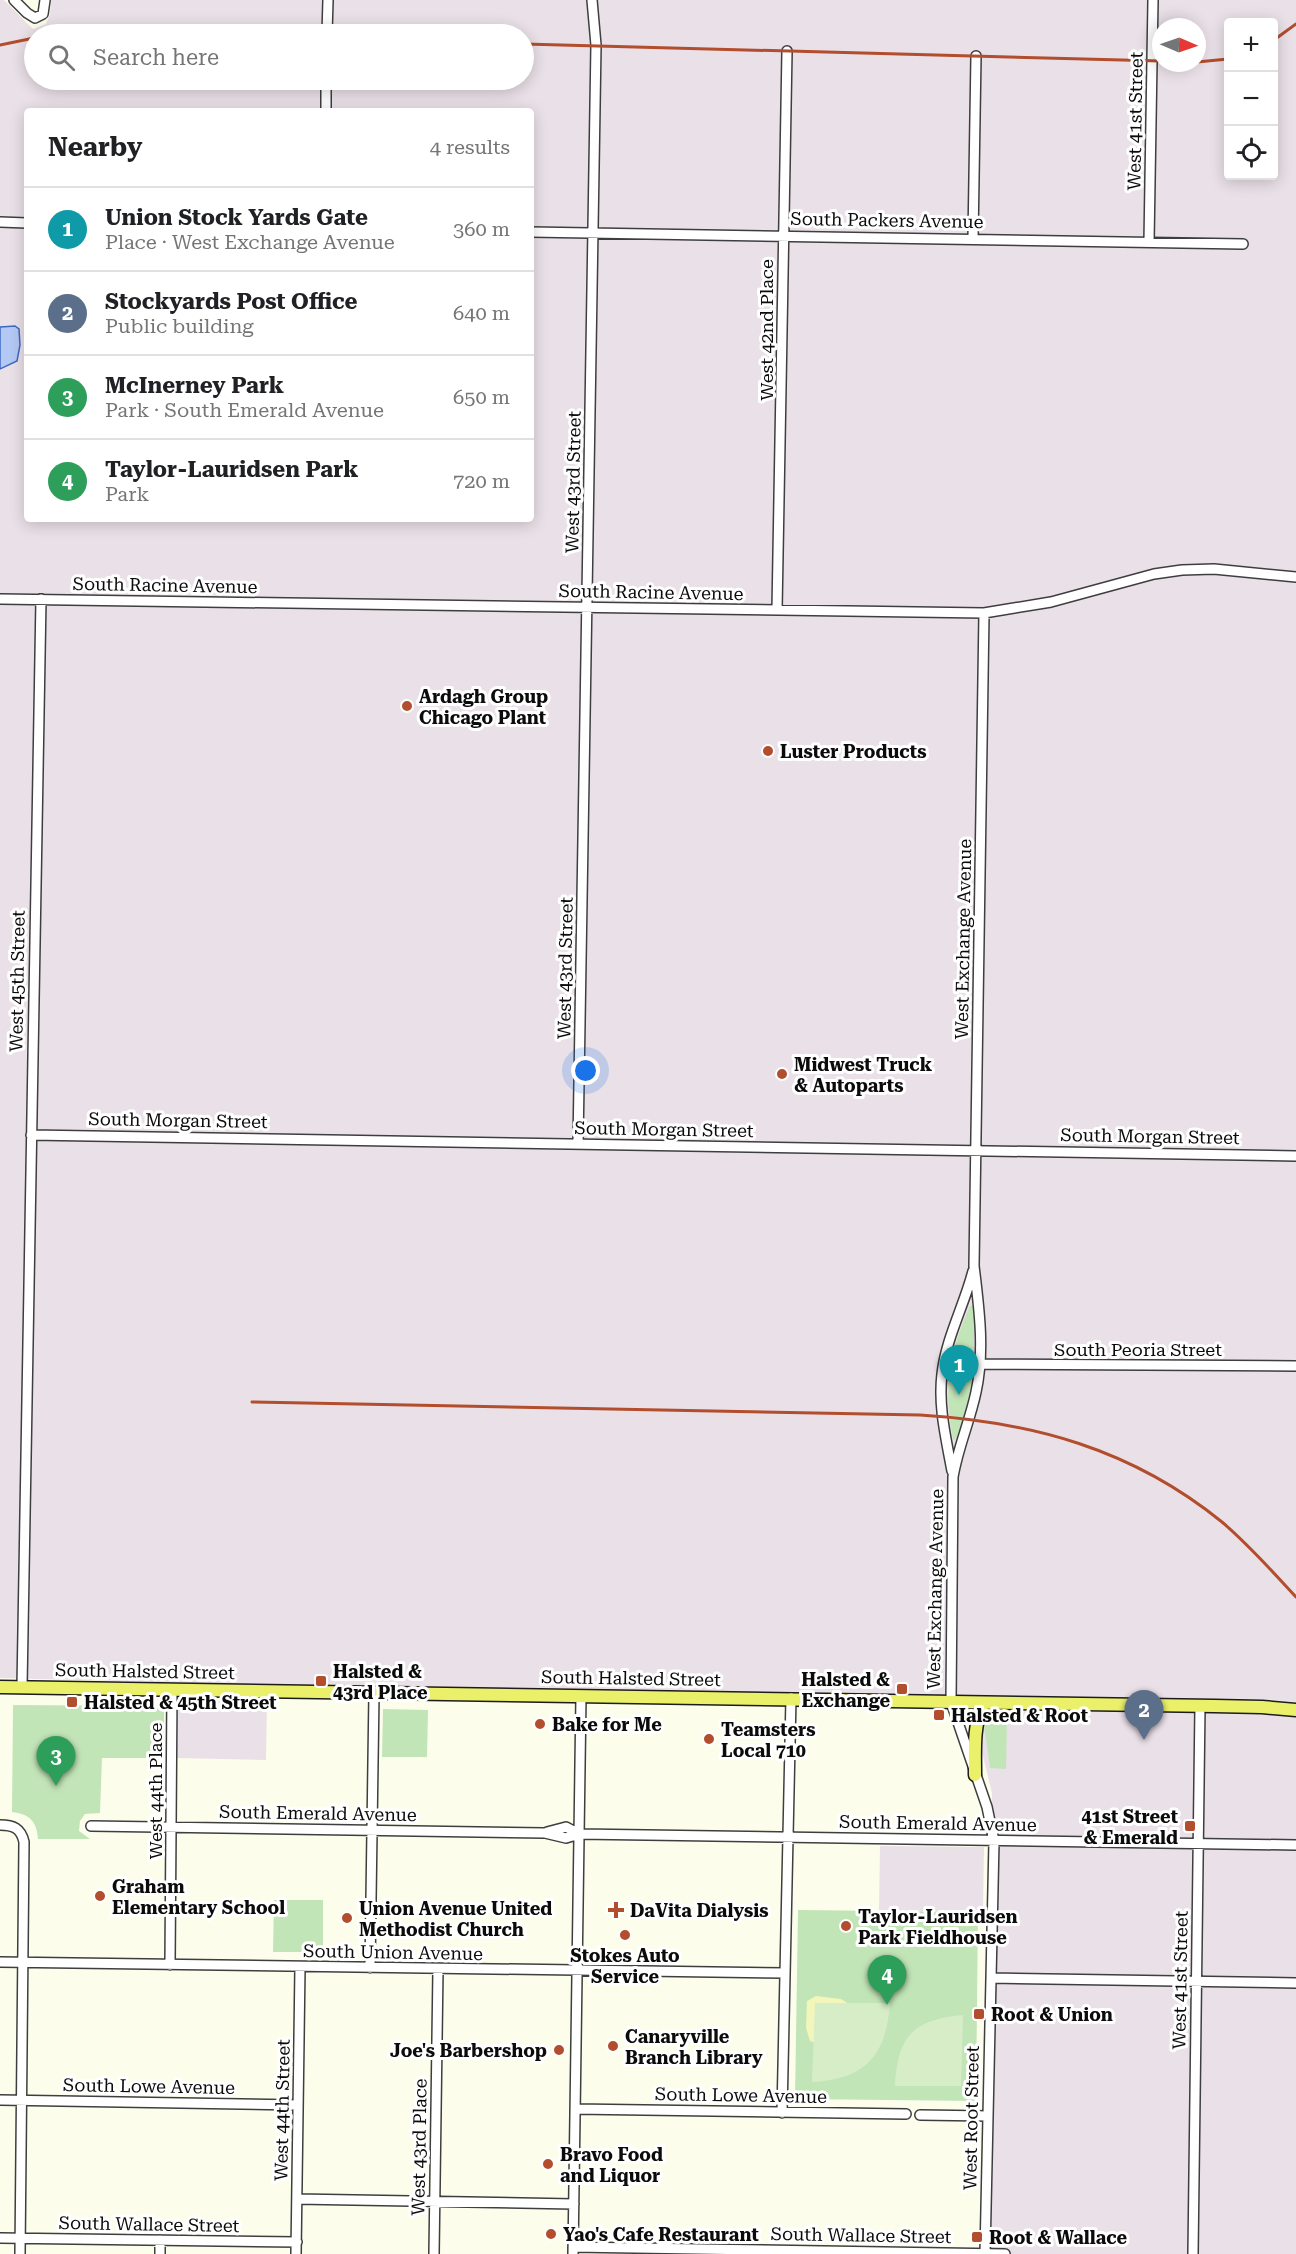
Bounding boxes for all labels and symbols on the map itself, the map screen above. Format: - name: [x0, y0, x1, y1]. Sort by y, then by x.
- north arrow: [1152, 18, 1206, 72]
- street label: West 41st Street: [1123, 51, 1147, 191]
- street label: South Packers Avenue: [790, 208, 984, 232]
- street label: West 42nd Place: [756, 259, 777, 401]
- street label: West 43rd Street: [561, 410, 585, 553]
- street label: South Racine Avenue: [72, 573, 258, 597]
- street label: South Racine Avenue: [558, 580, 744, 604]
- place label: Ardagh Group Chicago Plant: [419, 686, 548, 728]
- marker: Ardagh Group Chicago Plant: [400, 699, 414, 713]
- place label: Luster Products: [780, 741, 927, 762]
- marker: Luster Products: [761, 744, 775, 758]
- street label: West Exchange Avenue: [951, 838, 975, 1039]
- street label: West 43rd Street: [553, 896, 577, 1039]
- street label: West 45th Street: [5, 910, 29, 1052]
- place label: Midwest Truck & Autoparts: [794, 1054, 933, 1096]
- your location: [571, 1056, 600, 1085]
- marker: Midwest Truck & Autoparts: [775, 1067, 789, 1081]
- street label: South Morgan Street: [88, 1108, 268, 1132]
- street label: South Morgan Street: [574, 1117, 754, 1141]
- street label: South Morgan Street: [1060, 1124, 1240, 1148]
- street label: South Peoria Street: [1054, 1339, 1222, 1360]
- pin: 1: [940, 1346, 978, 1395]
- street label: West Exchange Avenue: [923, 1488, 947, 1689]
- street label: South Halsted Street: [55, 1659, 235, 1683]
- place label: Halsted & 43rd Place: [333, 1661, 428, 1703]
- street label: South Halsted Street: [541, 1666, 721, 1690]
- place label: Halsted & Exchange: [801, 1669, 890, 1711]
- marker: Halsted & 43rd Place: [314, 1674, 328, 1688]
- marker: Halsted & Exchange: [895, 1682, 909, 1696]
- pin: 2: [1124, 1690, 1164, 1740]
- place label: Halsted & 45th Street: [84, 1692, 277, 1713]
- marker: Halsted & 45th Street: [65, 1695, 79, 1709]
- place label: Halsted & Root: [951, 1705, 1088, 1726]
- marker: Halsted & Root: [932, 1708, 946, 1722]
- place label: Bake for Me: [552, 1714, 662, 1735]
- marker: Bake for Me: [533, 1717, 547, 1731]
- place label: Teamsters Local 710: [721, 1719, 815, 1761]
- street label: West 44th Place: [145, 1722, 166, 1859]
- marker: Teamsters Local 710: [702, 1732, 716, 1746]
- pin: 3: [36, 1736, 76, 1786]
- street label: South Emerald Avenue: [219, 1801, 417, 1825]
- place label: 41st Street & Emerald: [1082, 1806, 1178, 1848]
- street label: South Emerald Avenue: [839, 1811, 1037, 1835]
- marker: 41st Street & Emerald: [1183, 1819, 1197, 1833]
- place label: Graham Elementary School: [112, 1876, 285, 1918]
- marker: Graham Elementary School: [93, 1889, 107, 1903]
- place label: Union Avenue United Methodist Church: [359, 1898, 552, 1940]
- place label: DaVita Dialysis: [630, 1900, 769, 1921]
- marker: DaVita Dialysis: [607, 1901, 625, 1919]
- place label: Taylor-Lauridsen Park Fieldhouse: [858, 1906, 1018, 1948]
- street label: West 41st Street: [1168, 1910, 1192, 2050]
- marker: Union Avenue United Methodist Church: [340, 1911, 354, 1925]
- marker: Taylor-Lauridsen Park Fieldhouse: [839, 1919, 853, 1933]
- marker: Stokes Auto Service: [618, 1928, 632, 1942]
- street label: South Union Avenue: [303, 1940, 483, 1964]
- place label: Stokes Auto Service: [570, 1945, 680, 1987]
- pin: 4: [868, 1956, 906, 2005]
- place label: Root & Union: [991, 2004, 1113, 2025]
- marker: Root & Union: [972, 2007, 986, 2021]
- place label: Canaryville Branch Library: [625, 2026, 763, 2068]
- street label: West 44th Street: [270, 2039, 294, 2181]
- marker: Canaryville Branch Library: [606, 2039, 620, 2053]
- place label: Joe's Barbershop: [390, 2040, 547, 2061]
- marker: Joe's Barbershop: [552, 2043, 566, 2057]
- street label: West Root Street: [959, 2045, 983, 2190]
- street label: South Lowe Avenue: [63, 2074, 235, 2098]
- street label: West 43rd Place: [407, 2078, 431, 2216]
- street label: South Lowe Avenue: [655, 2083, 827, 2107]
- place label: Bravo Food and Liquor: [560, 2144, 663, 2186]
- marker: Bravo Food and Liquor: [541, 2157, 555, 2171]
- street label: South Wallace Street: [58, 2212, 240, 2236]
- street label: South Wallace Street: [770, 2223, 952, 2247]
- place label: Yao's Cafe Restaurant: [563, 2224, 759, 2245]
- marker: Yao's Cafe Restaurant: [544, 2227, 558, 2241]
- place label: Root & Wallace: [989, 2227, 1127, 2248]
- marker: Root & Wallace: [970, 2230, 984, 2244]

